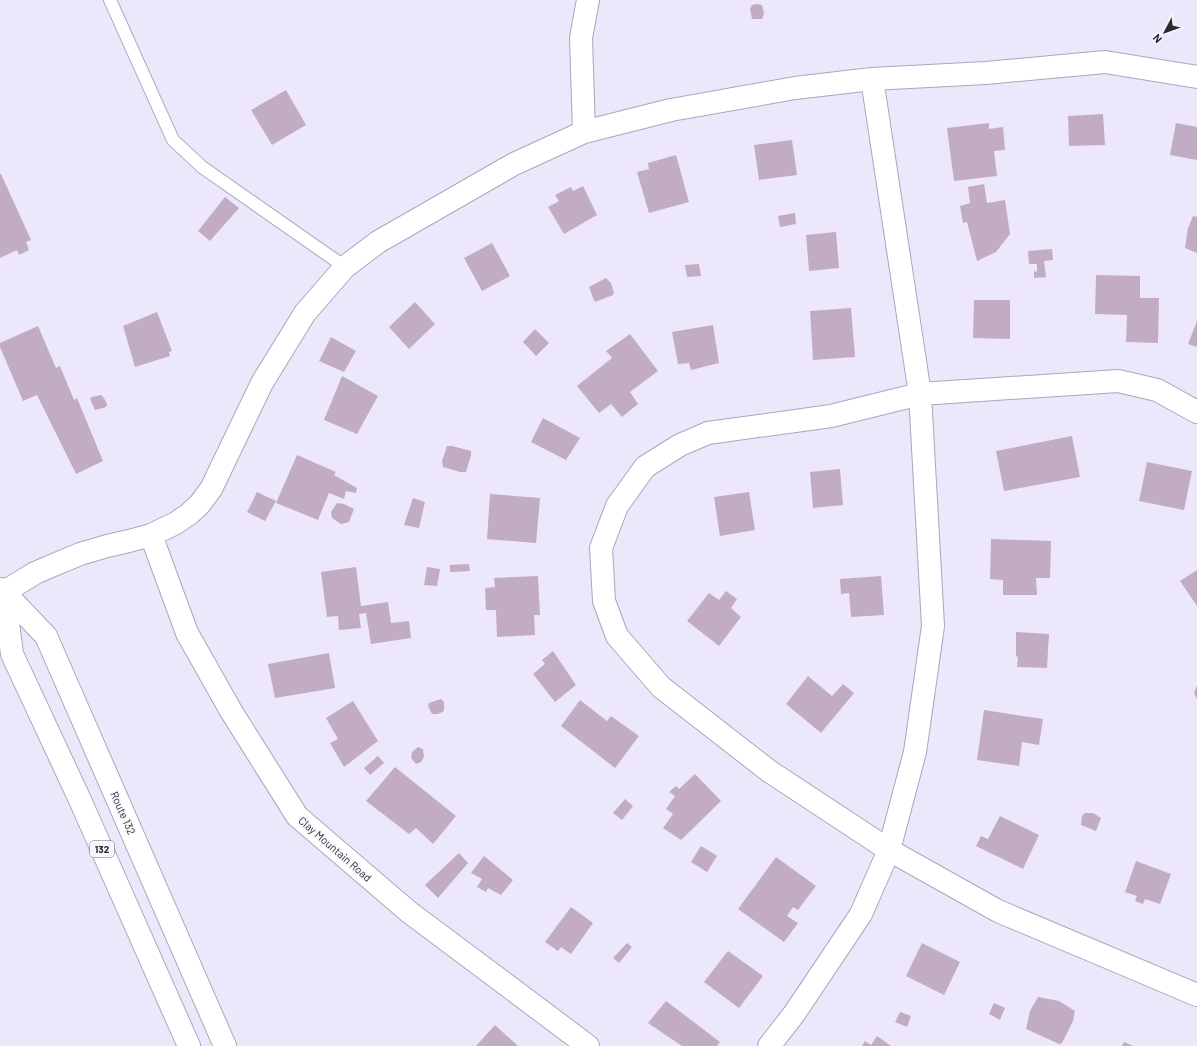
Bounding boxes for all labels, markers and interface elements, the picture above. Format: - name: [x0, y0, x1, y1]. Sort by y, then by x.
- north arrow: [1145, 12, 1185, 52]
- text: N: [1150, 32, 1164, 46]
- street label: Route 132: [108, 789, 139, 837]
- street label: Clay Mountain Road: [296, 813, 375, 884]
- road number: 132: [90, 841, 114, 857]

